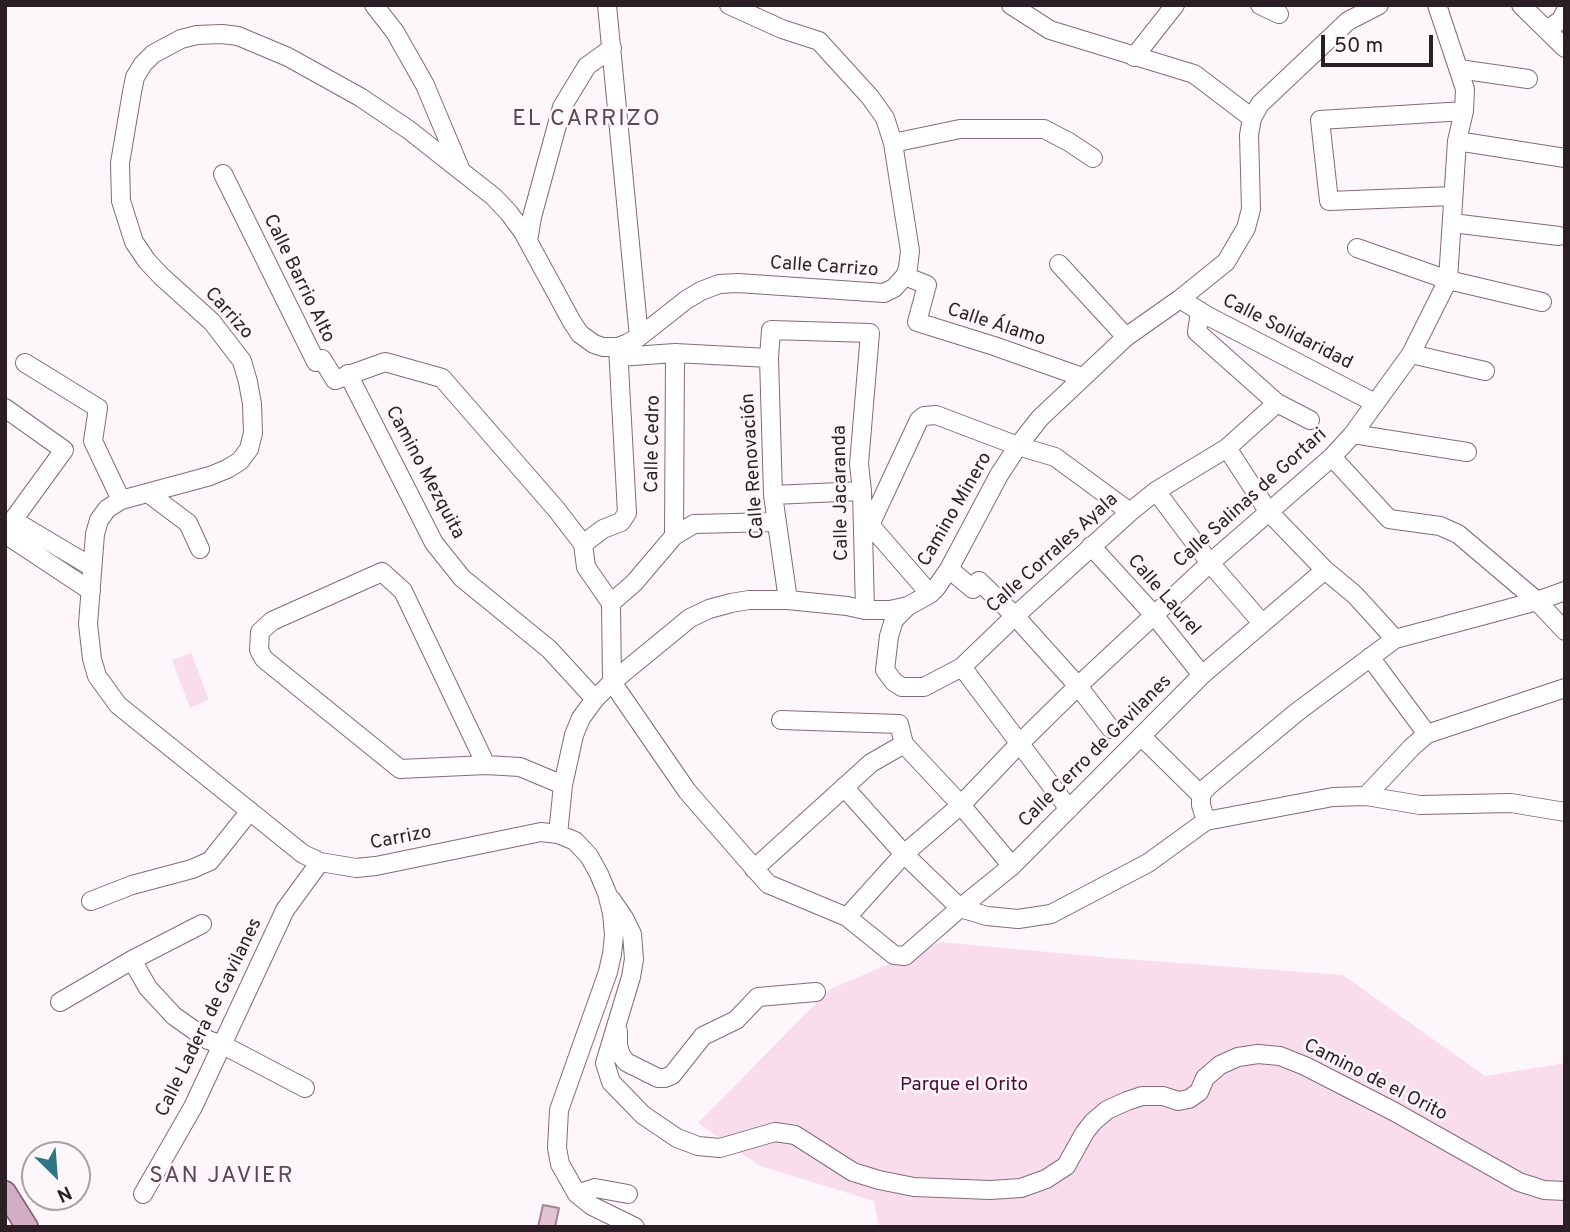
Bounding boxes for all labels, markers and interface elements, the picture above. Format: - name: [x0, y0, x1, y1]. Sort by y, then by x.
- scale bar: [1325, 21, 1437, 65]
- text: 50 m: [1334, 33, 1383, 60]
- district label: EL CARRIZO: [513, 106, 661, 134]
- street label: Calle Barrio Alto: [257, 211, 339, 347]
- street label: Calle Carrizo: [769, 253, 879, 283]
- street label: Carrizo: [199, 283, 257, 345]
- street label: Calle Solidaridad: [1218, 290, 1356, 376]
- street label: Calle Álamo: [944, 299, 1048, 353]
- street label: Calle Renovación: [738, 392, 770, 540]
- street label: Calle Cedro: [642, 395, 666, 493]
- street label: Camino Mezquita: [379, 403, 469, 543]
- street label: Calle Salinas de Gortari: [1170, 424, 1332, 574]
- street label: Calle Jacaranda: [829, 425, 855, 561]
- street label: Camino Minero: [914, 449, 998, 571]
- street label: Calle Corrales Ayala: [983, 489, 1123, 619]
- street label: Calle Laurel: [1121, 551, 1205, 641]
- street label: Calle Cerro de Gavilanes: [1015, 671, 1177, 833]
- street label: Carrizo: [368, 822, 434, 856]
- street label: Calle Ladera de Gavilanes: [152, 915, 268, 1121]
- street label: Camino de el Orito: [1299, 1035, 1451, 1127]
- park label: Parque el Orito: [900, 1075, 1028, 1097]
- north arrow: [21, 1141, 91, 1211]
- district label: SAN JAVIER: [151, 1163, 293, 1191]
- text: N: [53, 1179, 75, 1207]

